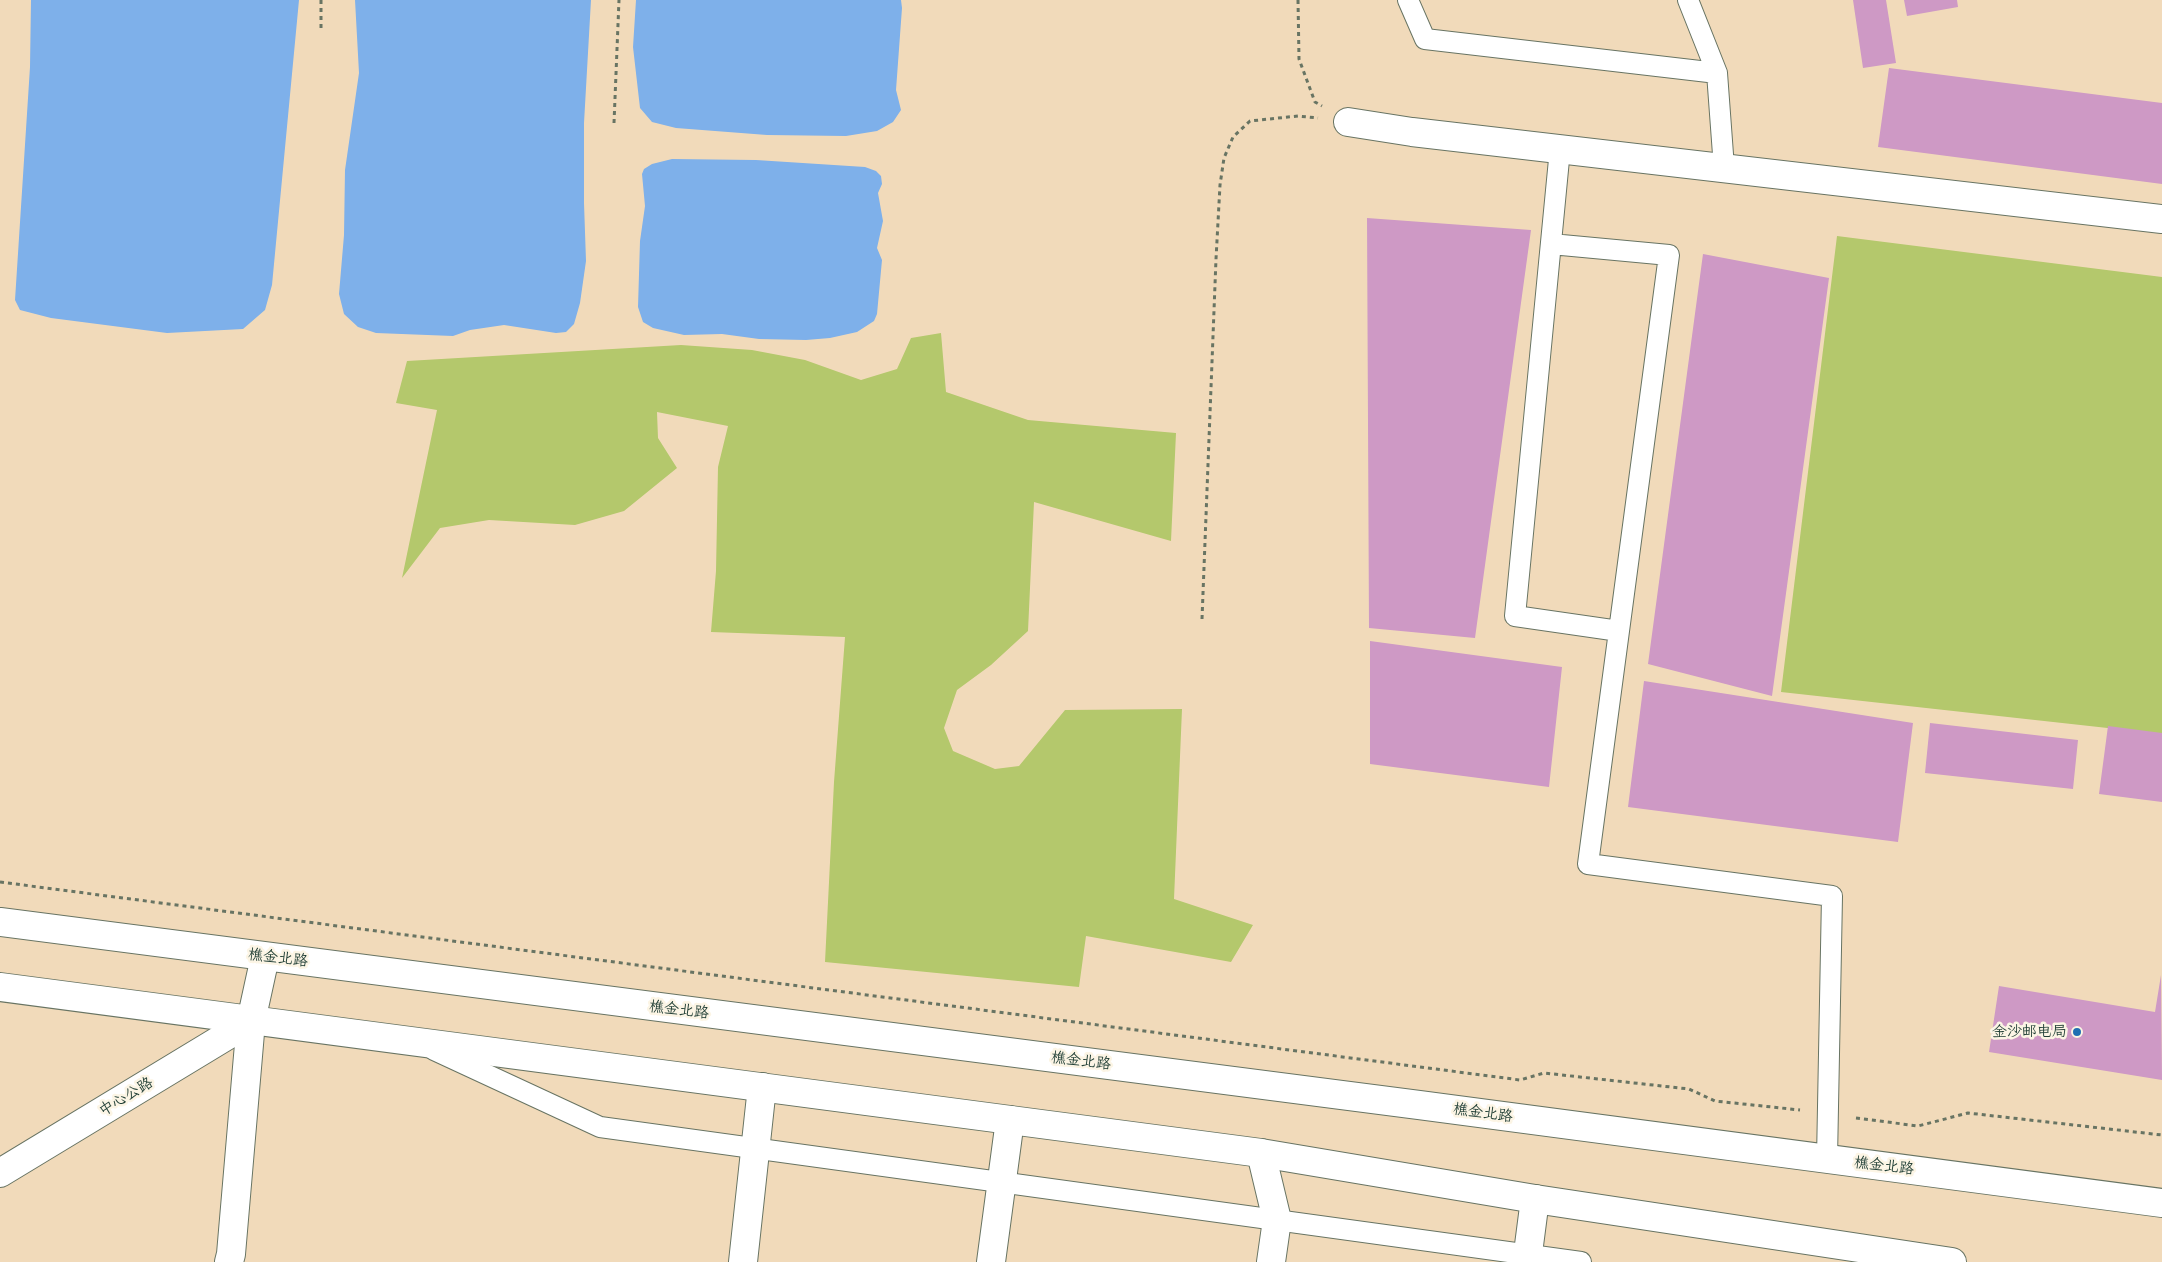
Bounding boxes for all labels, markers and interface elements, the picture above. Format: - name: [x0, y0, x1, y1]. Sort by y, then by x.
- street label: 樵金北路: [247, 945, 309, 971]
- street label: 樵金北路: [648, 997, 710, 1023]
- place label: 金沙邮电局: [1992, 1023, 2067, 1041]
- marker: 金沙邮电局: [2071, 1026, 2083, 1038]
- street label: 樵金北路: [1050, 1048, 1112, 1074]
- street label: 中心公路: [96, 1074, 156, 1120]
- street label: 樵金北路: [1452, 1100, 1514, 1126]
- street label: 樵金北路: [1853, 1153, 1915, 1179]

